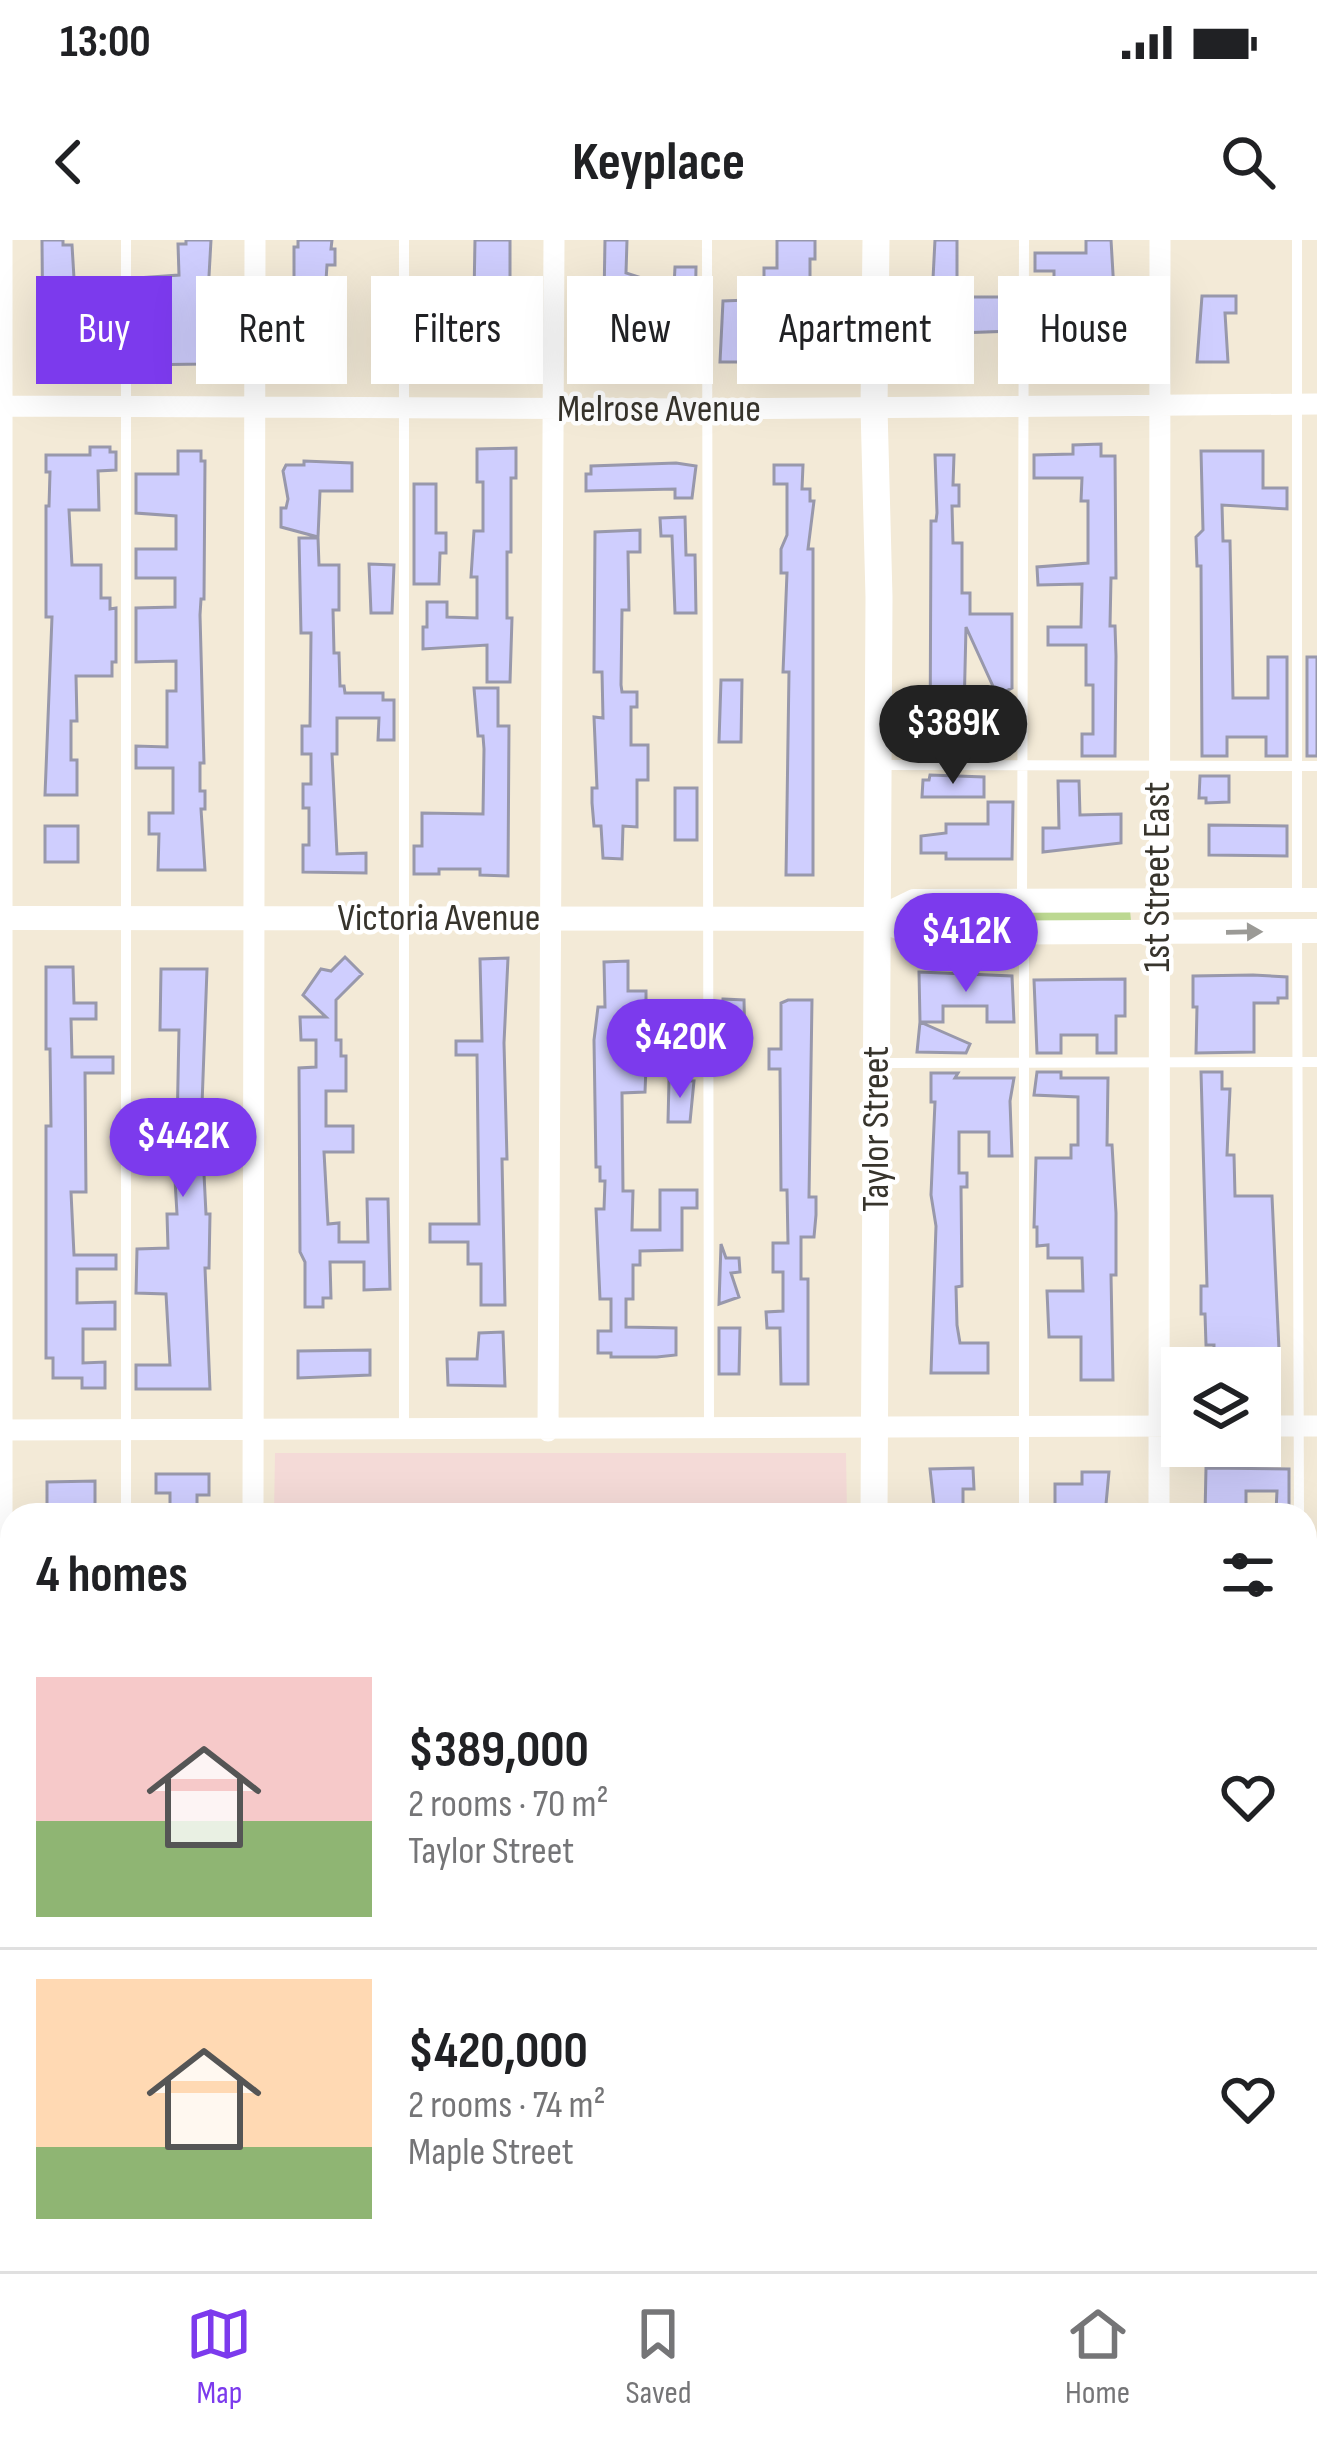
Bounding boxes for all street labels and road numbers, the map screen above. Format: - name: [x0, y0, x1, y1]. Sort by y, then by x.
- street label: Melrose Avenue: [557, 386, 761, 433]
- street label: 1st Street East: [1134, 782, 1181, 972]
- street label: Victoria Avenue: [338, 895, 540, 942]
- street label: Taylor Street: [853, 1046, 900, 1212]

